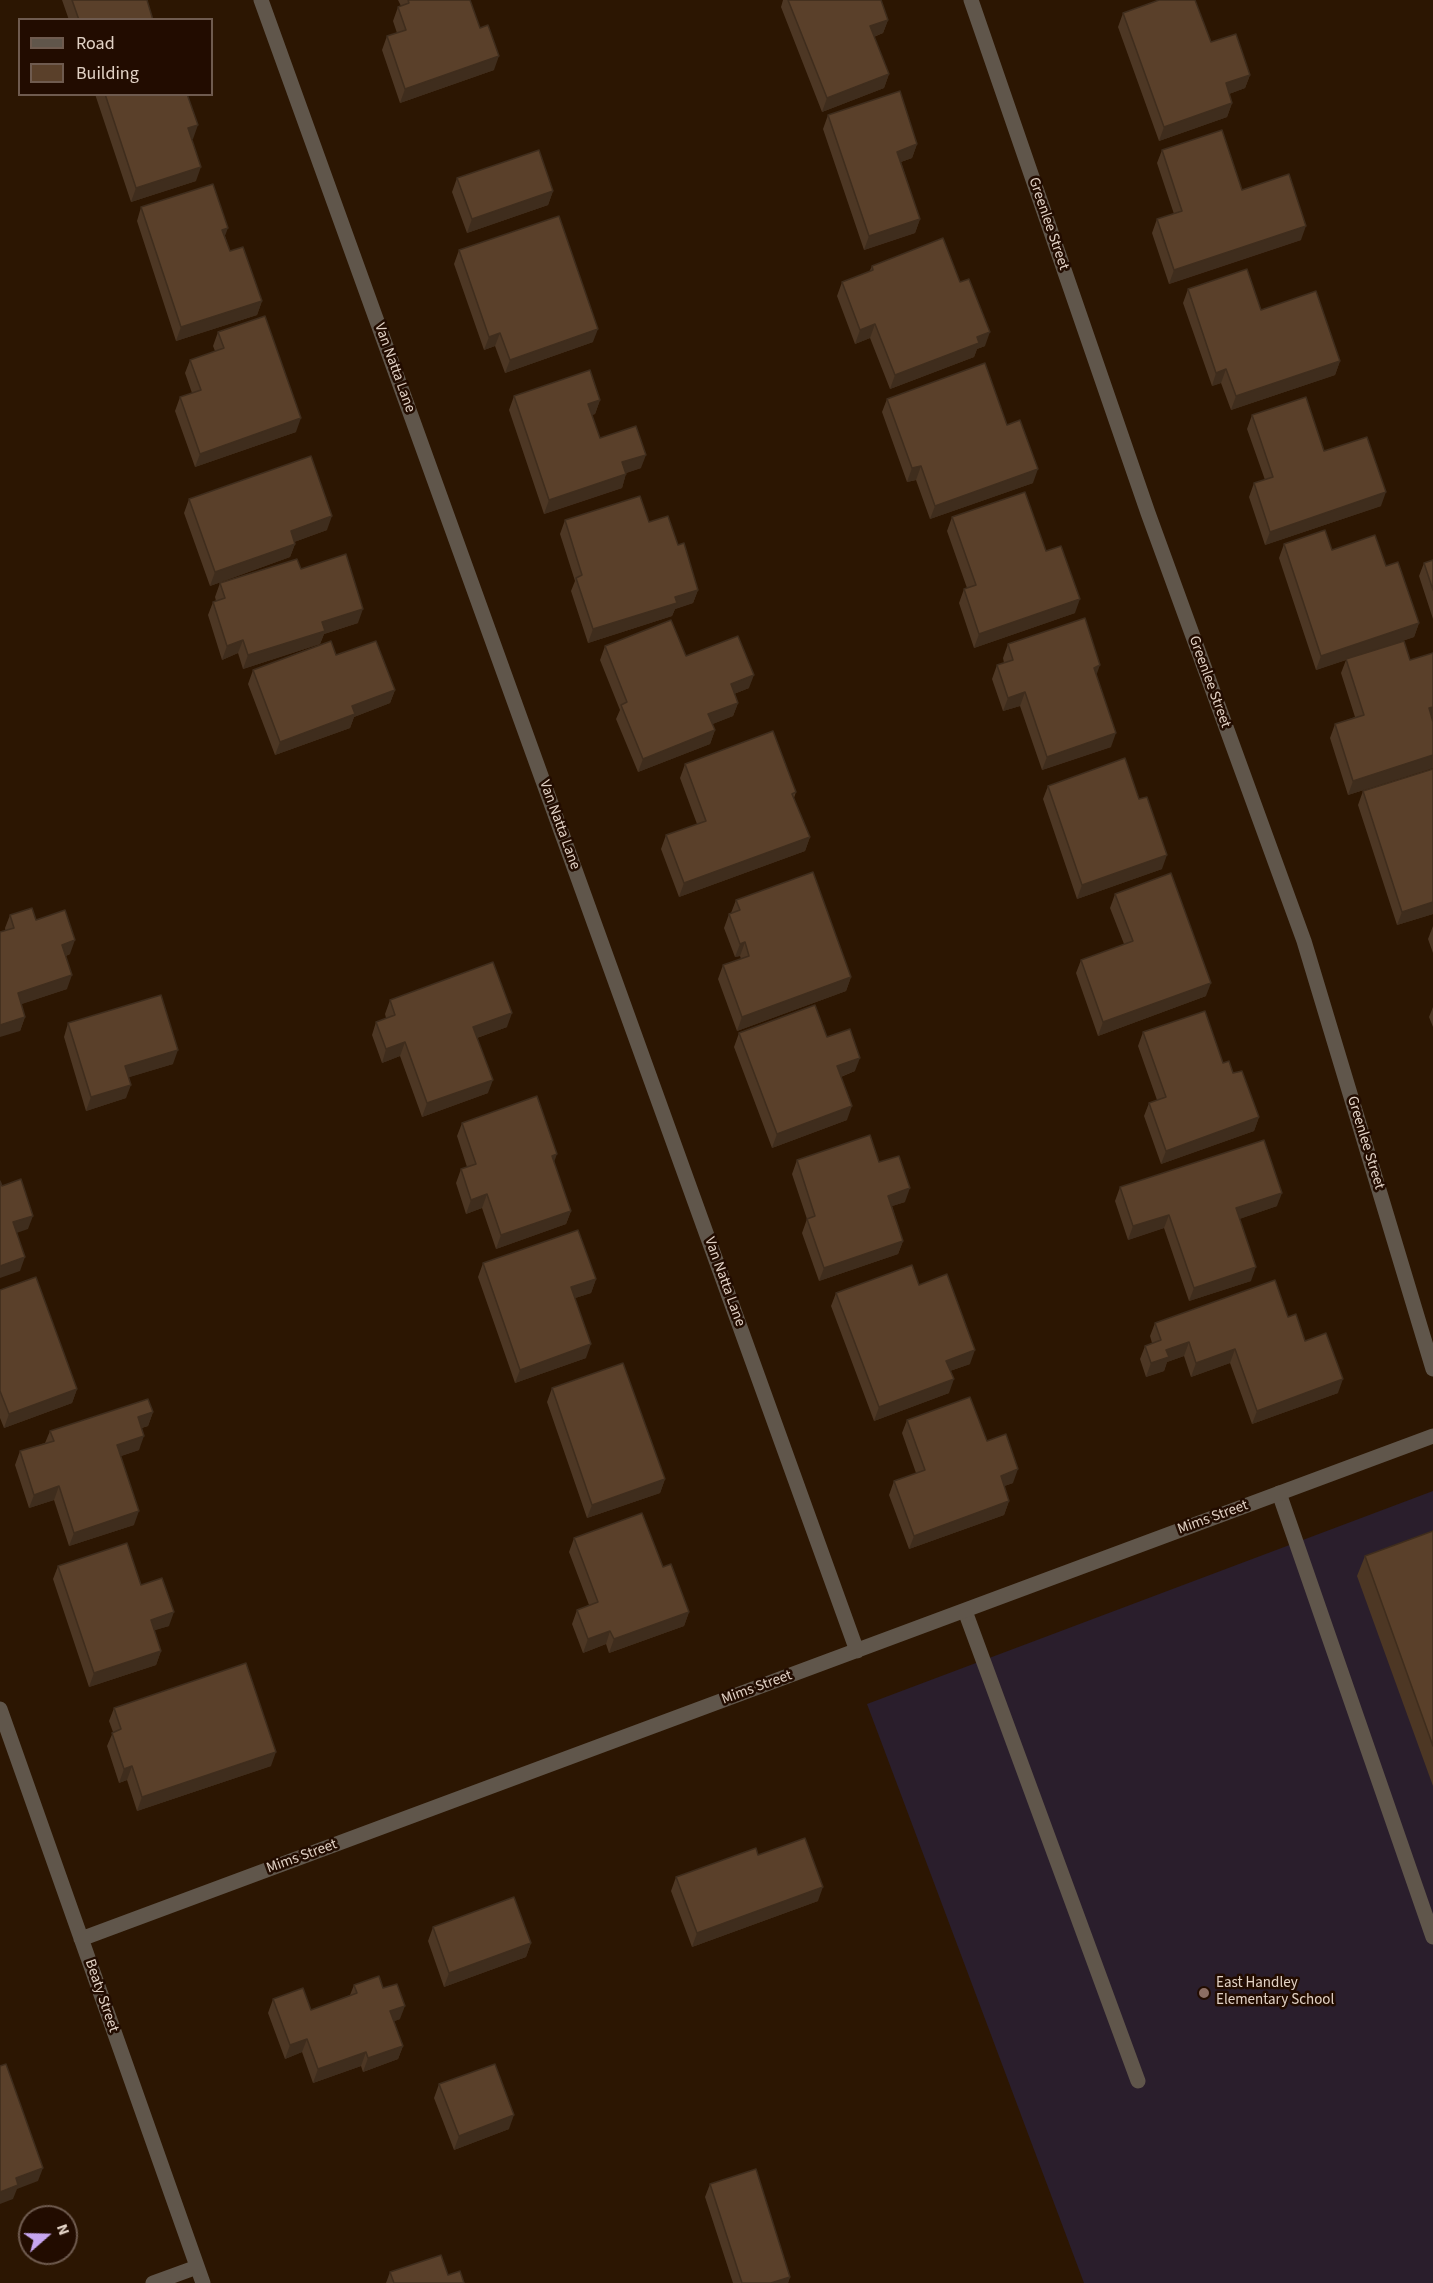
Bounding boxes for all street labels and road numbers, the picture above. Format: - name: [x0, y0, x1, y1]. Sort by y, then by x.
- street label: Greenlee Street: [1024, 175, 1072, 273]
- street label: Van Natta Lane: [370, 321, 418, 415]
- street label: Greenlee Street: [1184, 633, 1234, 731]
- street label: Van Natta Lane: [535, 778, 583, 872]
- street label: Greenlee Street: [1342, 1094, 1388, 1192]
- street label: Van Natta Lane: [700, 1235, 748, 1329]
- street label: Mims Street: [1175, 1497, 1251, 1539]
- street label: Mims Street: [719, 1667, 795, 1709]
- street label: Mims Street: [264, 1836, 340, 1878]
- street label: Beaty Street: [80, 1957, 122, 2035]

